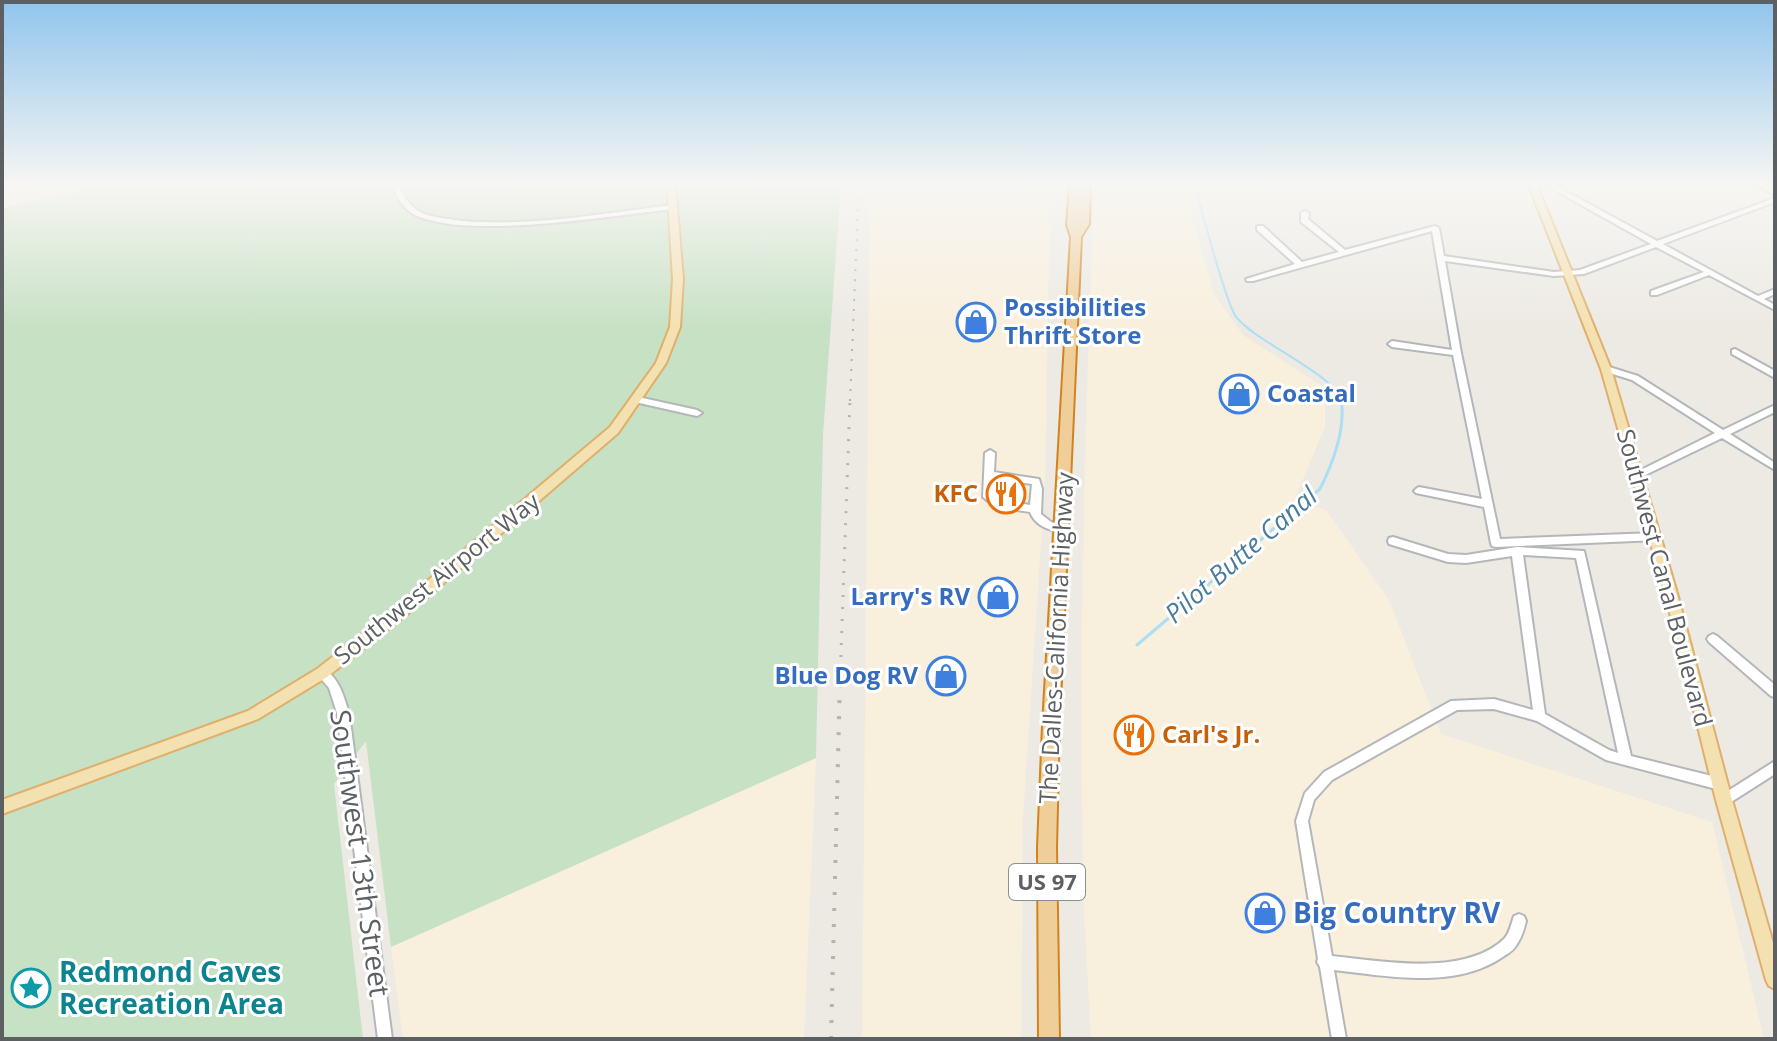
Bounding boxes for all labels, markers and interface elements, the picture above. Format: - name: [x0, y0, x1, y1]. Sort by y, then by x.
- place label: Possibilities Thrift Store: [1004, 290, 1146, 351]
- shop icon: Possibilities Thrift Store: [955, 301, 997, 343]
- shop icon: Coastal: [1218, 373, 1260, 415]
- place label: Coastal: [1267, 376, 1356, 409]
- street label: Southwest Canal Boulevard: [1610, 425, 1721, 730]
- street label: The Dalles-California Highway: [1030, 470, 1081, 804]
- restaurant icon: KFC: [985, 473, 1027, 515]
- place label: KFC: [934, 476, 978, 509]
- water label: Pilot Butte Canal: [1156, 477, 1325, 631]
- street label: Southwest Airport Way: [326, 484, 547, 671]
- shop icon: Larry's RV: [977, 576, 1019, 618]
- place label: Larry's RV: [851, 579, 970, 612]
- shop icon: Blue Dog RV: [925, 655, 967, 697]
- place label: Blue Dog RV: [775, 658, 918, 691]
- street label: Southwest 13th Street: [322, 707, 400, 999]
- restaurant icon: Carl's Jr.: [1113, 714, 1155, 756]
- place label: Carl's Jr.: [1162, 717, 1260, 750]
- road number: US 97: [1009, 864, 1085, 900]
- shop icon: Big Country RV: [1244, 892, 1286, 934]
- place label: Big Country RV: [1293, 893, 1501, 931]
- place label: Redmond Caves Recreation Area: [59, 952, 284, 1022]
- place icon: Redmond Caves Recreation Area: [10, 967, 52, 1009]

